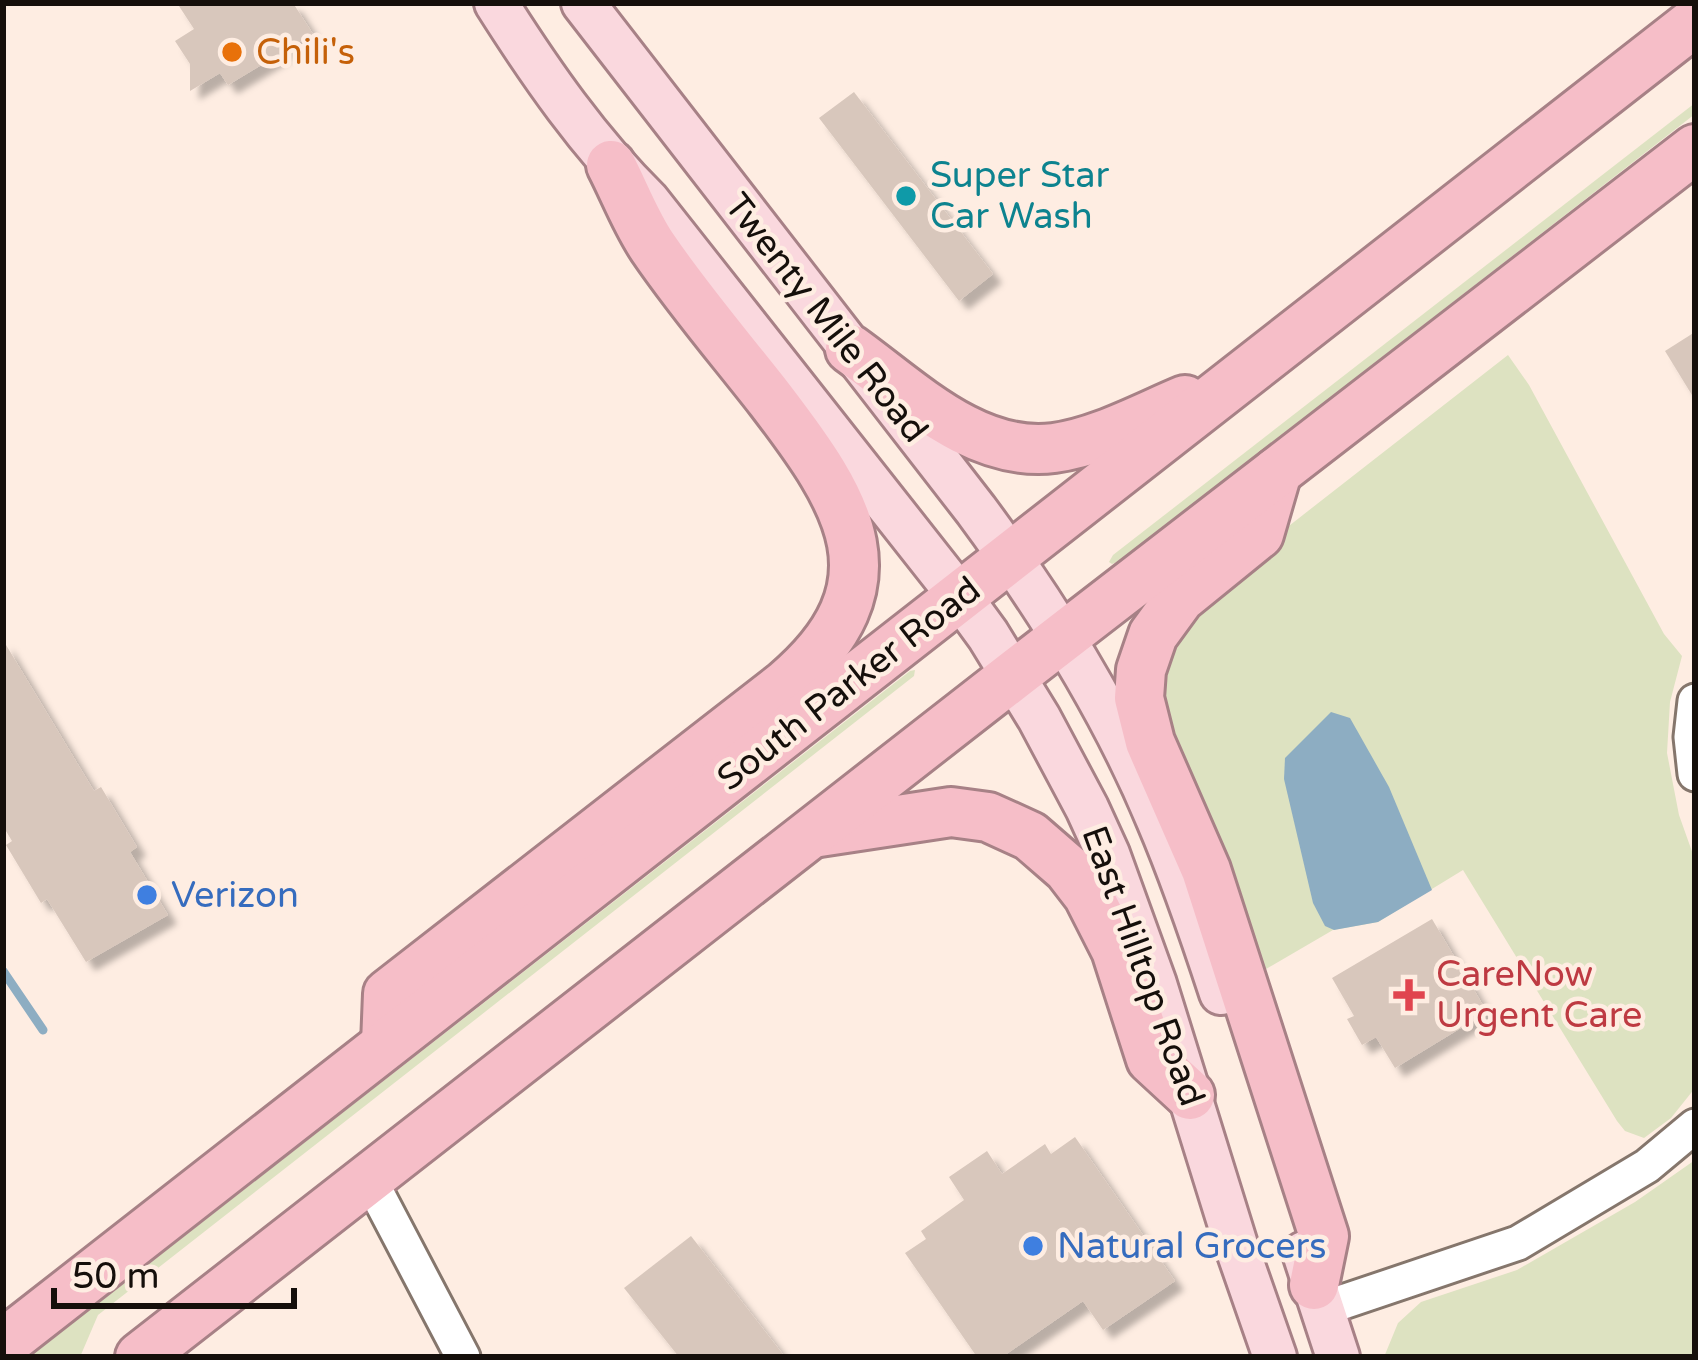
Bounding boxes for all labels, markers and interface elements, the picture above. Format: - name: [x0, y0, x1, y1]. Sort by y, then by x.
- place label: Chili's: [256, 31, 355, 74]
- marker: Chili's: [219, 39, 245, 65]
- place label: Super Star Car Wash: [930, 154, 1109, 238]
- marker: Super Star Car Wash: [893, 183, 919, 209]
- street label: Twenty Mile Road: [715, 185, 937, 451]
- street label: South Parker Road: [709, 568, 989, 800]
- street label: East Hilltop Road: [1072, 820, 1214, 1112]
- place label: Verizon: [171, 874, 299, 917]
- marker: Verizon: [134, 882, 160, 908]
- place label: CareNow Urgent Care: [1436, 953, 1642, 1037]
- marker: CareNow Urgent Care: [1393, 979, 1425, 1011]
- place label: Natural Grocers: [1057, 1225, 1327, 1268]
- marker: Natural Grocers: [1020, 1233, 1046, 1259]
- scale bar: [54, 1234, 294, 1308]
- text: 50 m: [72, 1255, 160, 1298]

